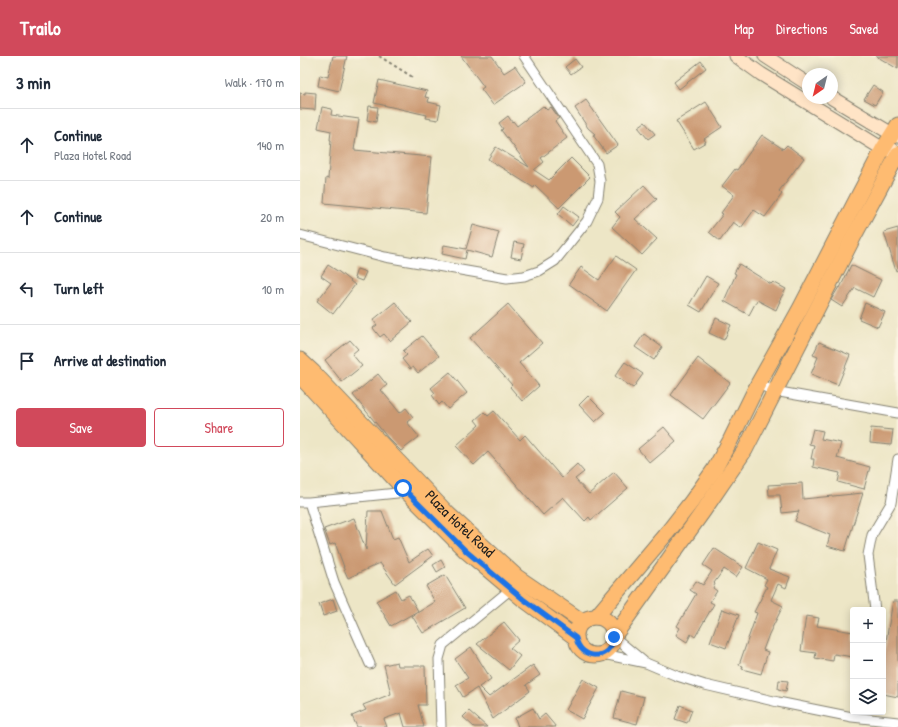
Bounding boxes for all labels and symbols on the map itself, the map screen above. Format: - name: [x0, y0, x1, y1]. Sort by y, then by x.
- north arrow: [802, 68, 838, 104]
- route start: [394, 479, 412, 497]
- street label: Plaza Hotel Road: [421, 485, 500, 562]
- route end: [605, 628, 623, 646]

